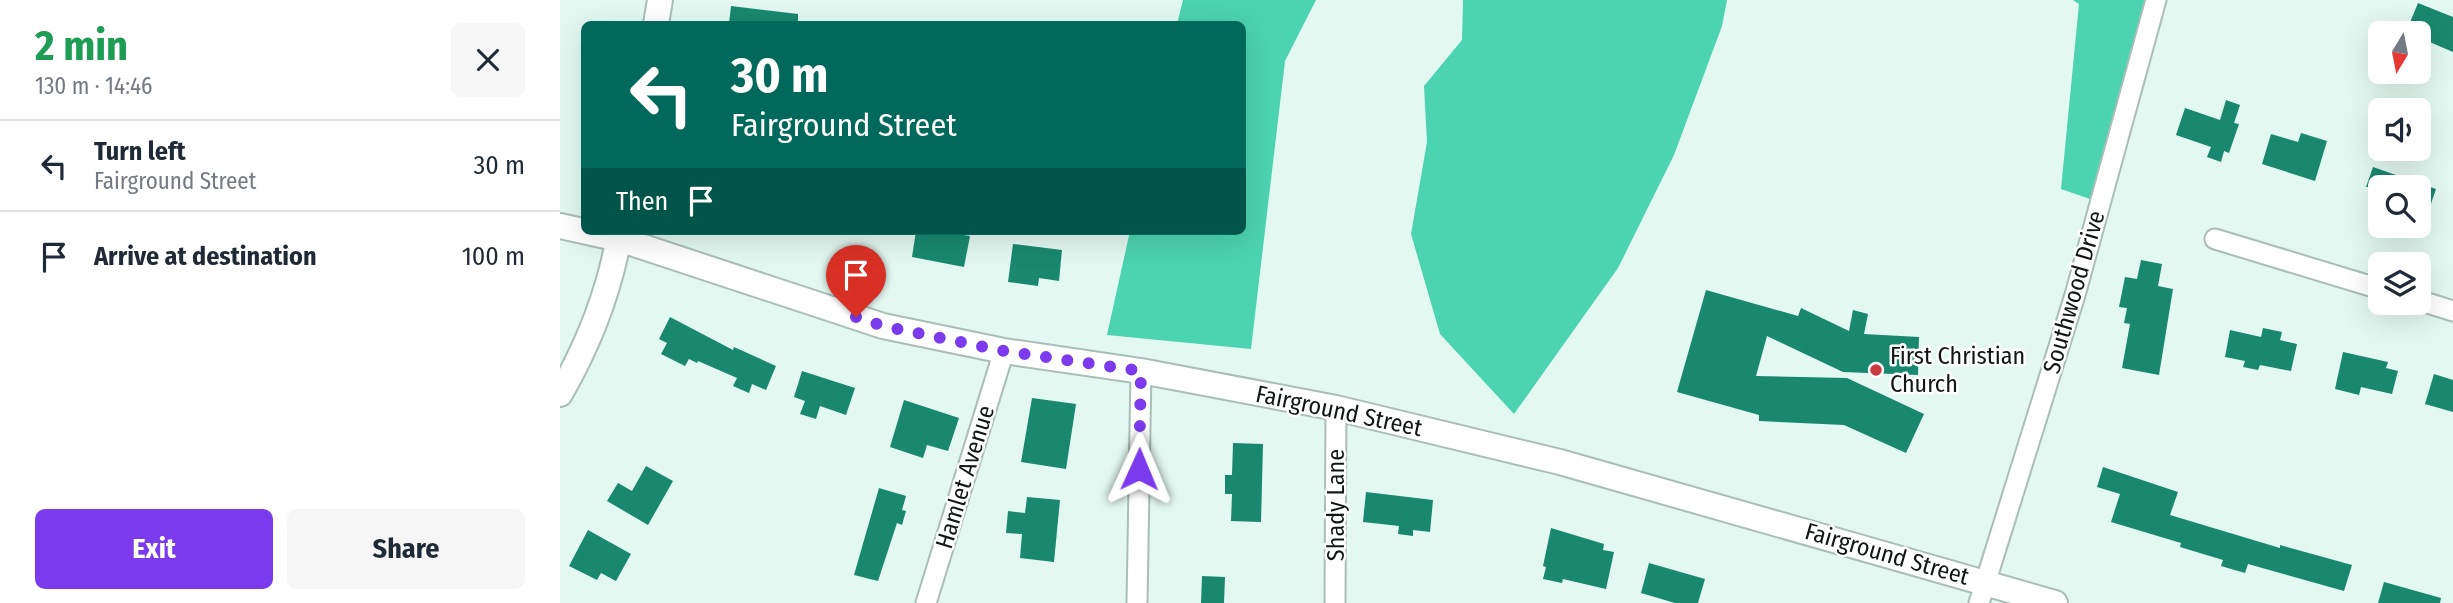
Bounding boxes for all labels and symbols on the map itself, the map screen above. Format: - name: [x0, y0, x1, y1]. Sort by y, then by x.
- north arrow: [2368, 21, 2431, 84]
- street label: Southwood Drive: [2037, 207, 2111, 377]
- pin: [826, 245, 886, 317]
- place label: First Christian Church: [1890, 342, 2025, 398]
- marker: First Christian Church: [1868, 362, 1884, 378]
- street label: Fairground Street: [1253, 380, 1425, 442]
- street label: Hamlet Avenue: [930, 402, 1000, 552]
- position arrow: [1102, 432, 1176, 506]
- street label: Shady Lane: [1322, 449, 1350, 561]
- street label: Fairground Street: [1802, 517, 1972, 591]

